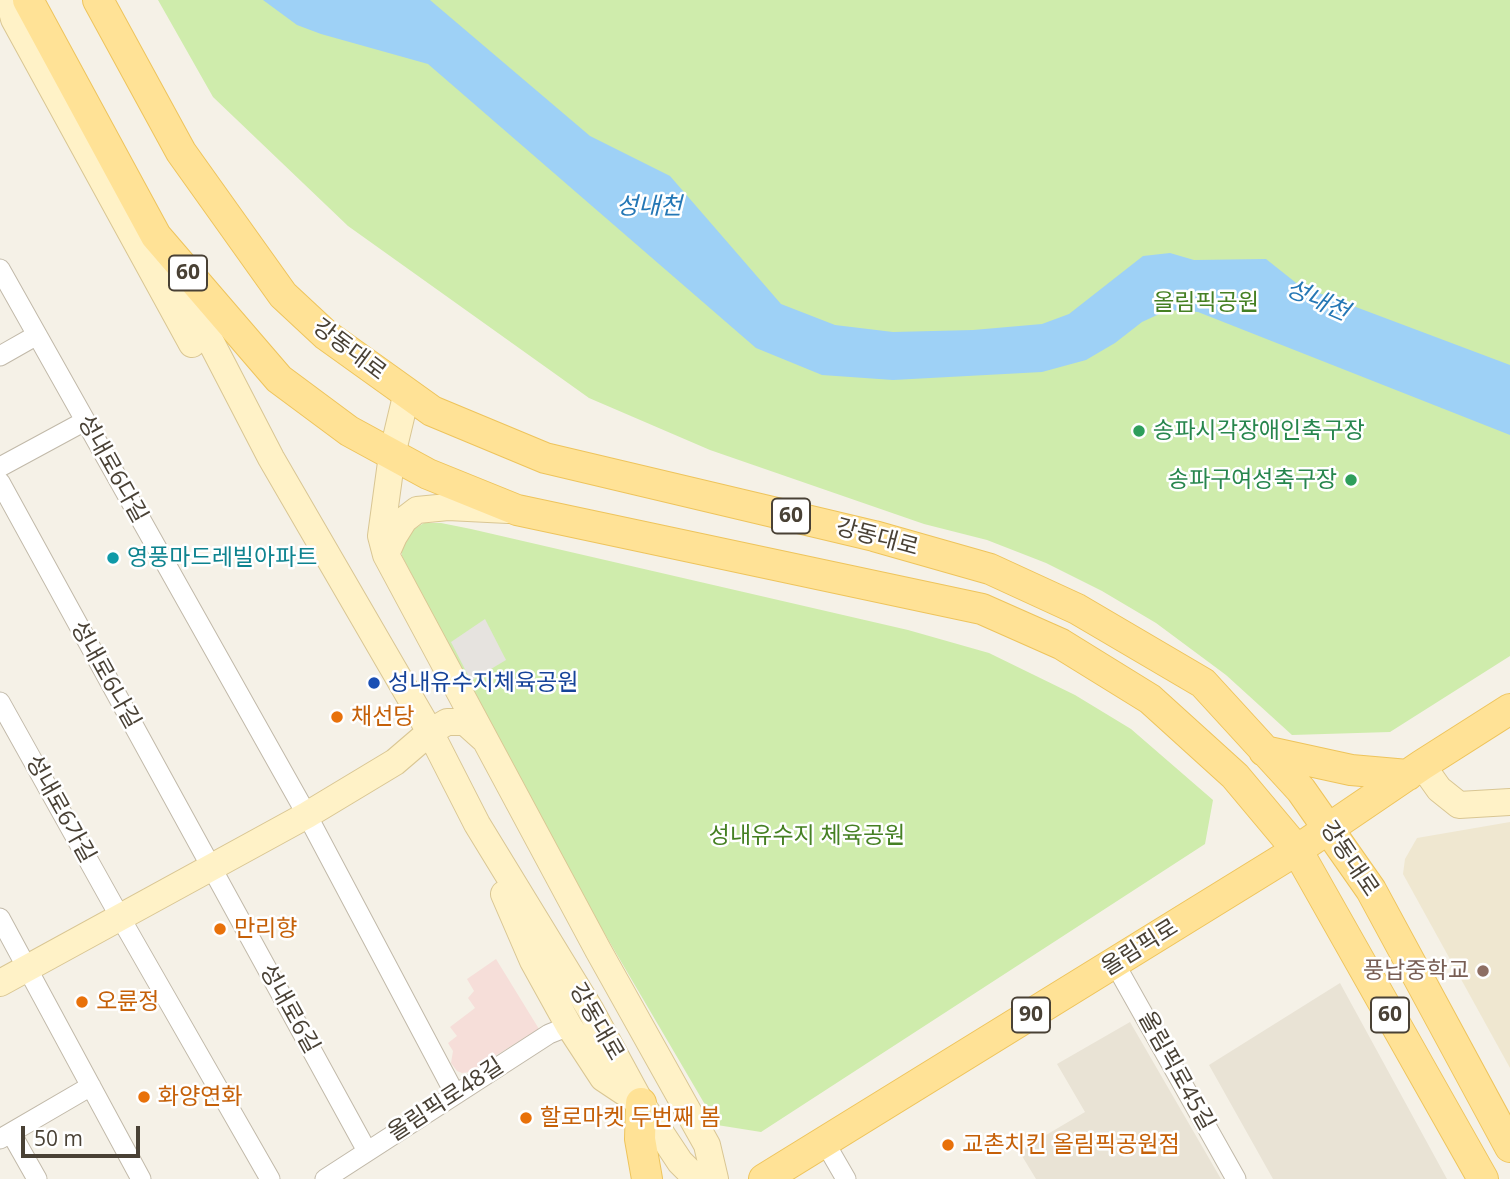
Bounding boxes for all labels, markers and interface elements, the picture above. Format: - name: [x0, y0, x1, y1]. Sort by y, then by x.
- water label: 성내천: [616, 193, 682, 221]
- road number: 60: [169, 256, 207, 290]
- water label: 성내천: [1281, 274, 1353, 328]
- park label: 올림픽공원: [1153, 289, 1259, 317]
- street label: 강동대로: [307, 314, 391, 386]
- street label: 성내로6다길: [71, 410, 153, 528]
- place label: 송파시각장애인축구장: [1153, 417, 1365, 445]
- marker: 송파시각장애인축구장: [1131, 423, 1147, 439]
- place label: 송파구여성축구장: [1168, 466, 1337, 494]
- marker: 송파구여성축구장: [1343, 472, 1359, 488]
- road number: 60: [772, 498, 810, 534]
- street label: 강동대로: [833, 514, 921, 562]
- place label: 영풍마드레빌아파트: [127, 544, 317, 572]
- marker: 영풍마드레빌아파트: [105, 550, 121, 566]
- street label: 성내로6나길: [64, 616, 146, 734]
- place label: 성내유수지체육공원: [388, 669, 578, 697]
- marker: 성내유수지체육공원: [366, 675, 382, 691]
- place label: 채선당: [351, 703, 414, 731]
- marker: 채선당: [329, 709, 345, 725]
- street label: 성내로6가길: [19, 750, 101, 868]
- street label: 강동대로: [1314, 816, 1384, 902]
- park label: 성내유수지 체육공원: [709, 822, 905, 850]
- street label: 올림픽로: [1097, 914, 1183, 982]
- place label: 만리향: [234, 915, 297, 943]
- marker: 만리향: [212, 921, 228, 937]
- place label: 풍납중학교: [1363, 957, 1469, 985]
- street label: 성내로6길: [253, 960, 325, 1058]
- marker: 풍납중학교: [1475, 963, 1491, 979]
- street label: 강동대로: [563, 978, 629, 1066]
- place label: 오륜정: [96, 988, 159, 1016]
- marker: 오륜정: [74, 994, 90, 1010]
- road number: 90: [1012, 998, 1050, 1032]
- road number: 60: [1371, 998, 1409, 1032]
- street label: 올림픽로45길: [1132, 1007, 1220, 1135]
- street label: 올림픽로48길: [383, 1052, 509, 1148]
- place label: 화양연화: [158, 1083, 243, 1111]
- marker: 화양연화: [136, 1089, 152, 1105]
- place label: 할로마켓 두번째 봄: [540, 1104, 721, 1132]
- marker: 할로마켓 두번째 봄: [518, 1110, 534, 1126]
- scale bar: [24, 1112, 144, 1156]
- text: 50 m: [34, 1124, 83, 1152]
- place label: 교촌치킨 올림픽공원점: [962, 1131, 1180, 1159]
- marker: 교촌치킨 올림픽공원점: [940, 1137, 956, 1153]

